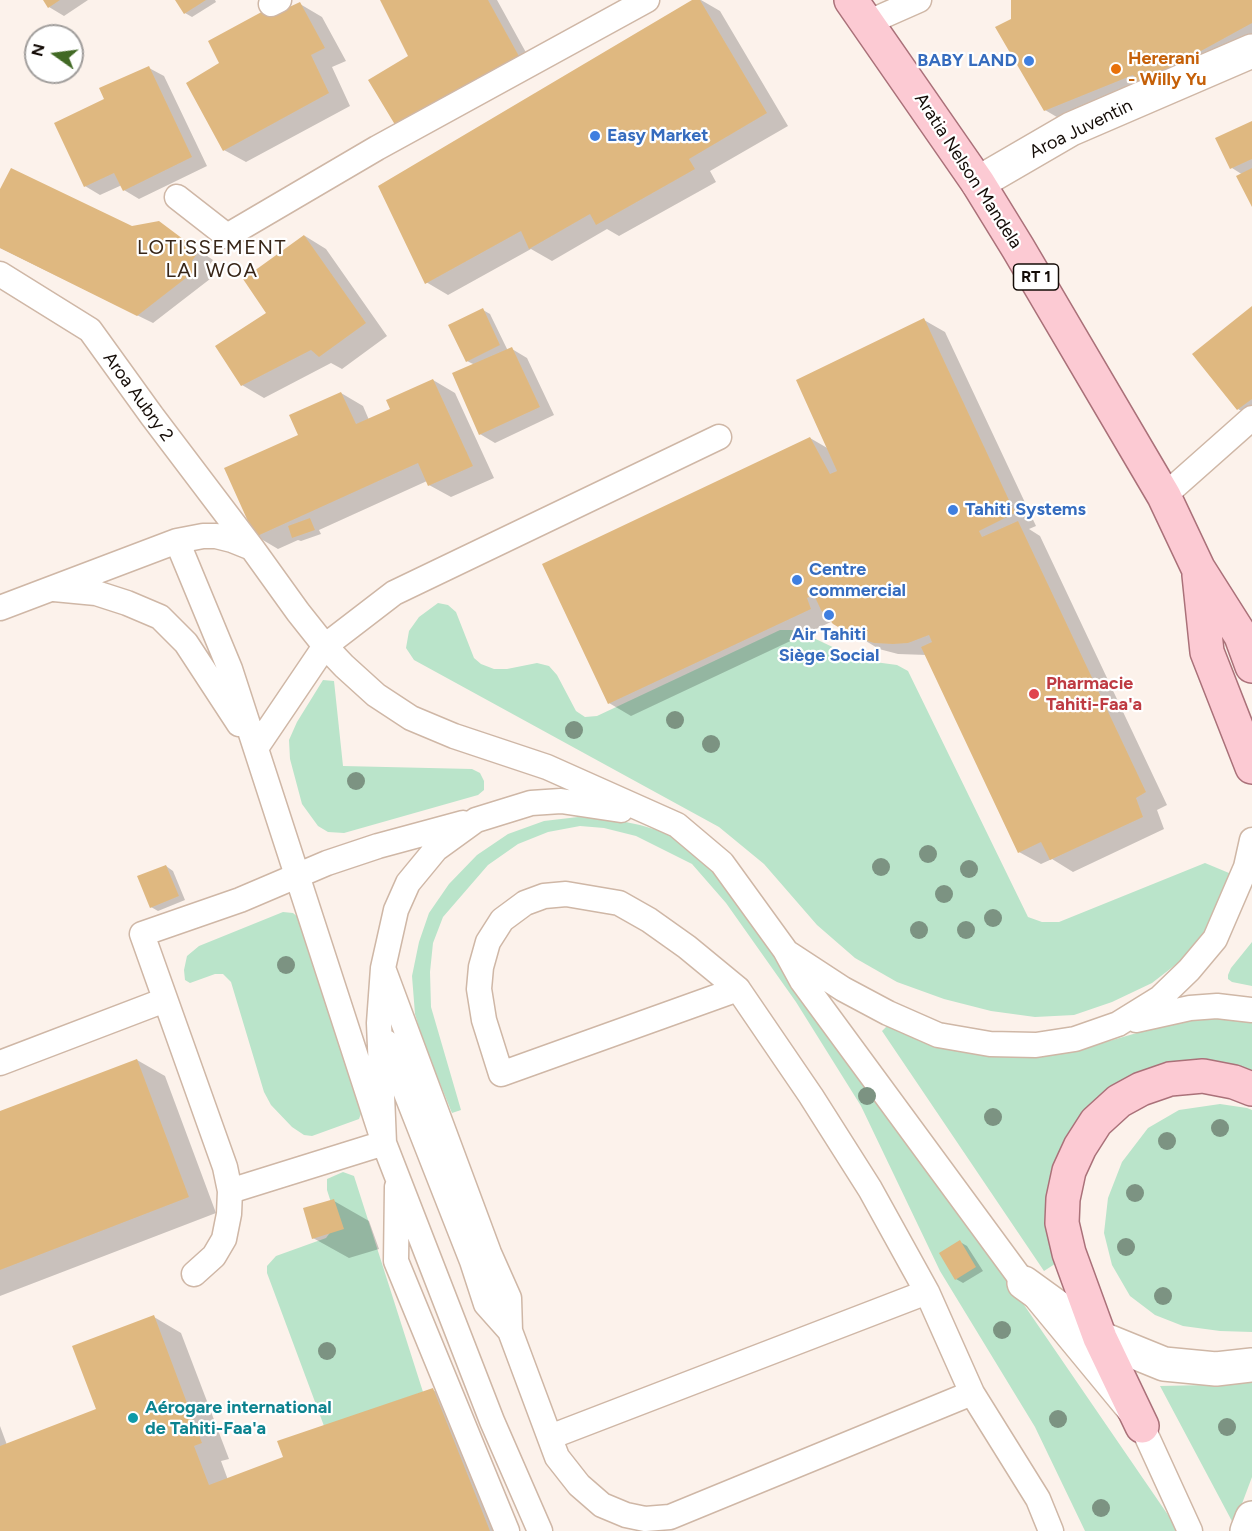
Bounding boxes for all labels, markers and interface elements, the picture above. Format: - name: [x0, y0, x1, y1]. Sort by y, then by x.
- north arrow: [24, 24, 84, 84]
- text: N: [27, 42, 49, 58]
- place label: Hererani - Willy Yu: [1128, 48, 1207, 90]
- place label: BABY LAND: [917, 50, 1017, 72]
- marker: BABY LAND: [1022, 54, 1036, 68]
- marker: Hererani - Willy Yu: [1109, 62, 1123, 76]
- street label: Aratia Nelson Mandela: [910, 89, 1026, 253]
- street label: Aroa Juventin: [1026, 95, 1136, 163]
- place label: Easy Market: [607, 125, 709, 147]
- marker: Easy Market: [588, 129, 602, 143]
- district label: LOTISSEMENT LAI WOA: [137, 236, 287, 283]
- road number: RT 1: [1014, 264, 1058, 290]
- street label: Aroa Aubry 2: [98, 348, 178, 446]
- place label: Tahiti Systems: [965, 499, 1086, 521]
- marker: Tahiti Systems: [946, 503, 960, 517]
- place label: Centre commercial: [809, 559, 906, 602]
- marker: Centre commercial: [790, 573, 804, 587]
- marker: Air Tahiti Siège Social: [822, 608, 836, 622]
- place label: Air Tahiti Siège Social: [779, 624, 879, 666]
- place label: Pharmacie Tahiti-Faa'a: [1046, 673, 1142, 716]
- marker: Pharmacie Tahiti-Faa'a: [1027, 687, 1041, 701]
- place label: Aérogare international de Tahiti-Faa'a: [145, 1397, 332, 1440]
- marker: Aérogare international de Tahiti-Faa'a: [126, 1411, 140, 1425]

